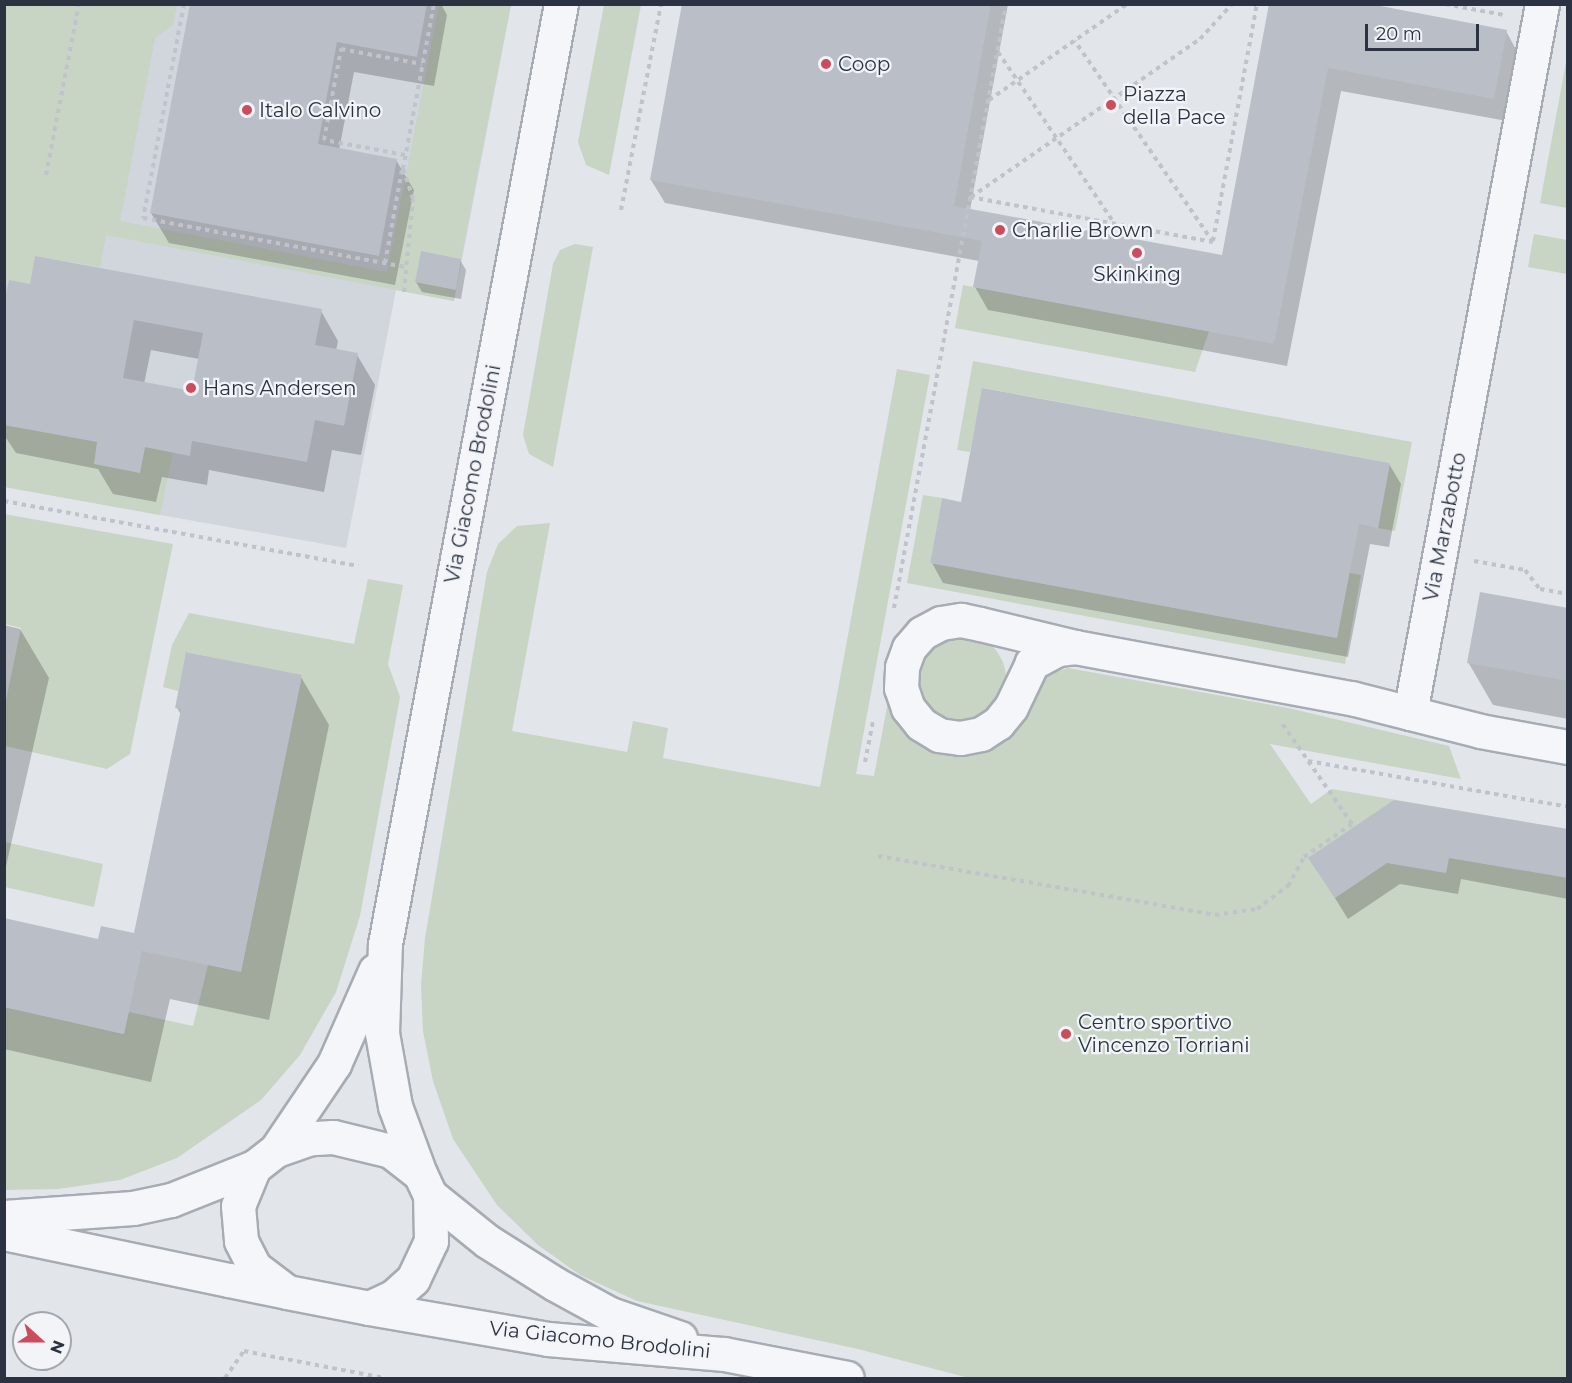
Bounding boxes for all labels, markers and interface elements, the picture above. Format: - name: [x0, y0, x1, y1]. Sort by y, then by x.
- scale bar: [1368, 12, 1482, 50]
- text: 20 m: [1376, 23, 1422, 45]
- place label: Coop: [838, 52, 890, 76]
- marker: Coop: [819, 57, 833, 71]
- place label: Piazza della Pace: [1123, 82, 1225, 129]
- place label: Italo Calvino: [259, 98, 381, 122]
- marker: Piazza della Pace: [1104, 98, 1118, 112]
- marker: Italo Calvino: [240, 103, 254, 117]
- place label: Charlie Brown: [1012, 218, 1154, 242]
- marker: Charlie Brown: [993, 223, 1007, 237]
- marker: Skinking: [1130, 246, 1144, 260]
- place label: Skinking: [1093, 262, 1181, 286]
- street label: Via Giacomo Brodolini: [440, 363, 506, 585]
- place label: Hans Andersen: [203, 376, 356, 400]
- marker: Hans Andersen: [184, 381, 198, 395]
- street label: Via Marzabotto: [1419, 451, 1471, 603]
- place label: Centro sportivo Vincenzo Torriani: [1078, 1011, 1250, 1058]
- marker: Centro sportivo Vincenzo Torriani: [1059, 1027, 1073, 1041]
- north arrow: [12, 1311, 72, 1371]
- street label: Via Giacomo Brodolini: [488, 1316, 712, 1364]
- text: N: [46, 1337, 69, 1356]

